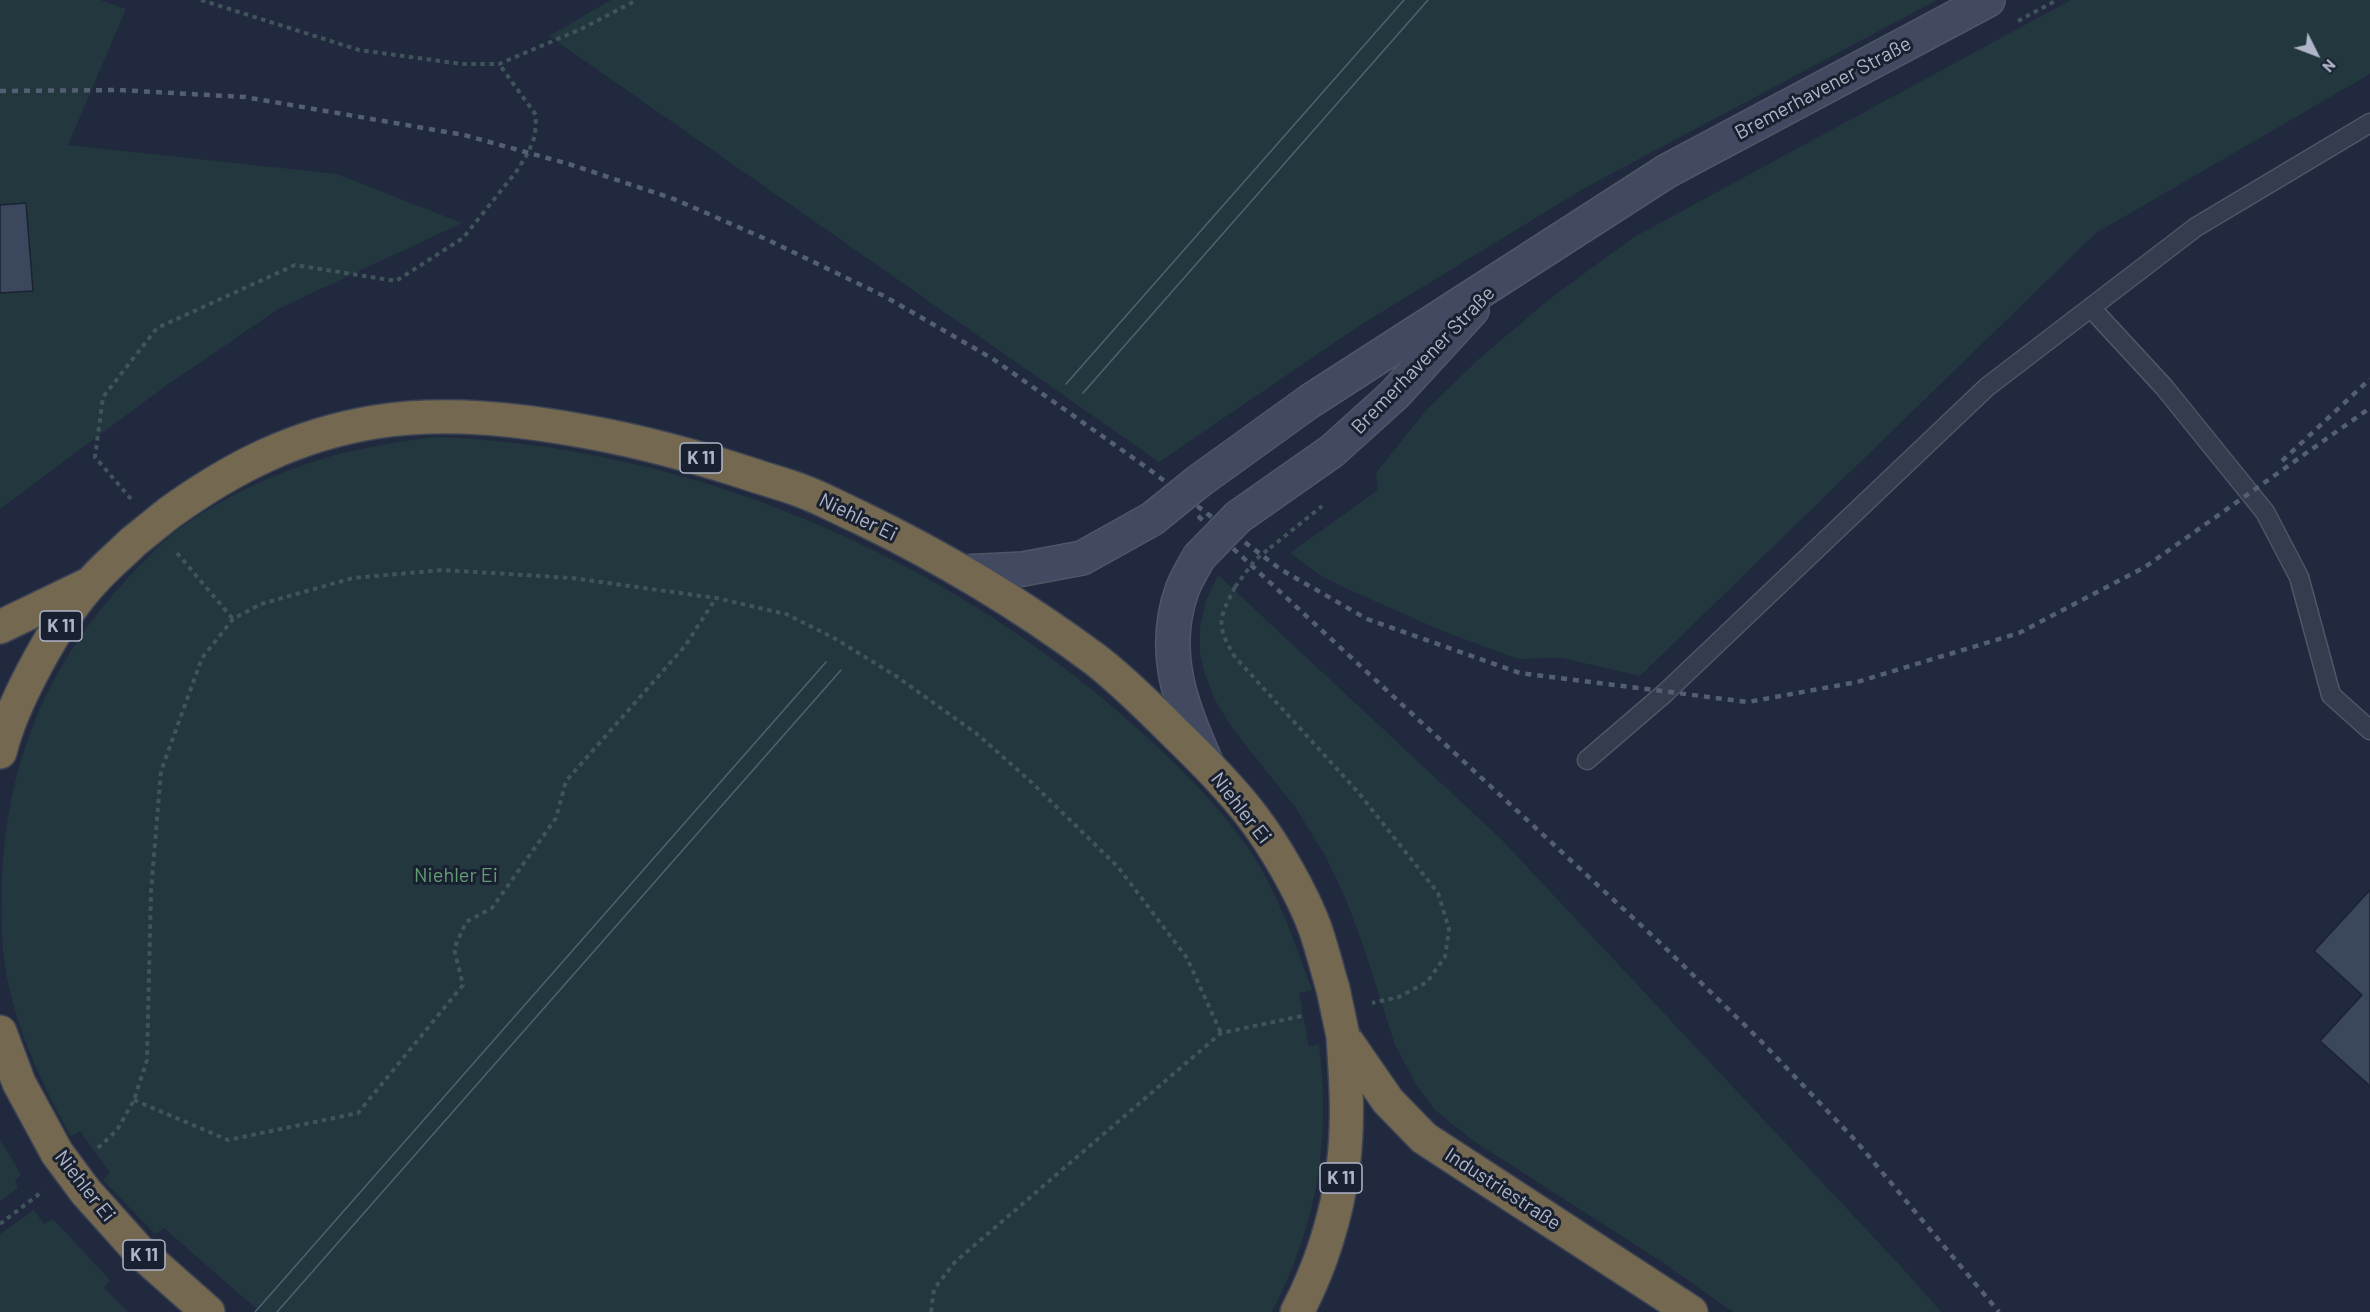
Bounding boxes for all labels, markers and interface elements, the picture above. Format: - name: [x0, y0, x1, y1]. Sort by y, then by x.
- north arrow: [2286, 24, 2346, 84]
- street label: Bremerhavener Straße: [1731, 31, 1915, 145]
- text: N: [2319, 56, 2340, 77]
- street label: Bremerhavener Straße: [1346, 281, 1500, 439]
- road number: K 11: [680, 443, 722, 473]
- street label: Niehler Ei: [815, 488, 901, 546]
- road number: K 11: [40, 611, 82, 641]
- street label: Niehler Ei: [1206, 768, 1276, 848]
- park label: Niehler Ei: [414, 863, 498, 887]
- street label: Industriestraße: [1441, 1143, 1565, 1235]
- street label: Niehler Ei: [50, 1146, 120, 1226]
- road number: K 11: [1320, 1163, 1362, 1193]
- road number: K 11: [123, 1240, 165, 1270]

